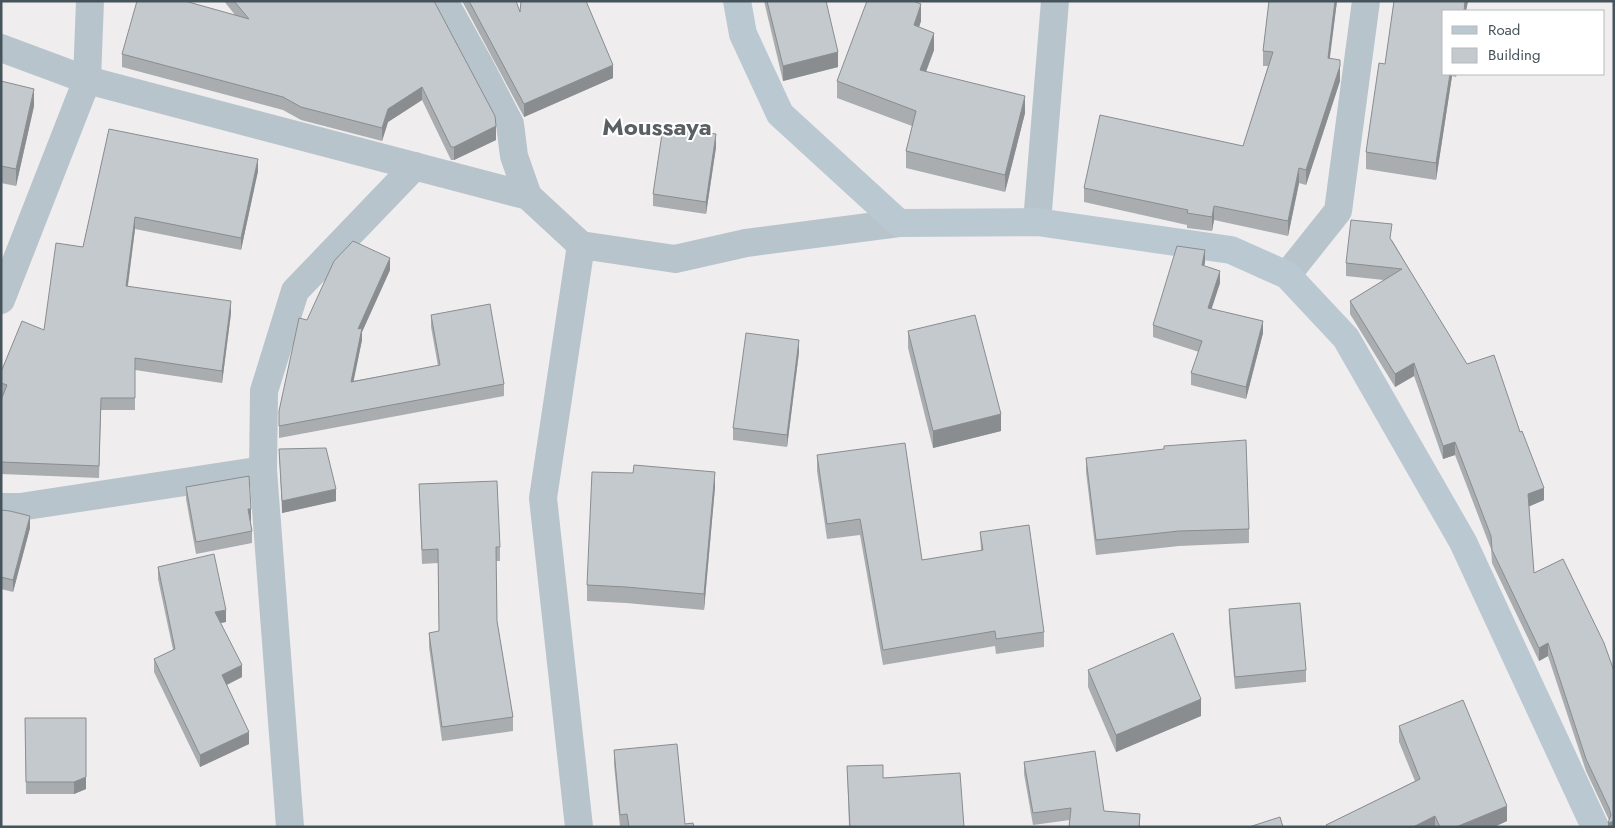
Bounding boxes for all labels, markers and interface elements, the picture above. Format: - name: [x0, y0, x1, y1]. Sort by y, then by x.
- legend: [1442, 10, 1605, 75]
- text: Road: [1488, 19, 1520, 41]
- text: Building: [1488, 44, 1540, 66]
- district label: Moussaya: [602, 109, 712, 144]

